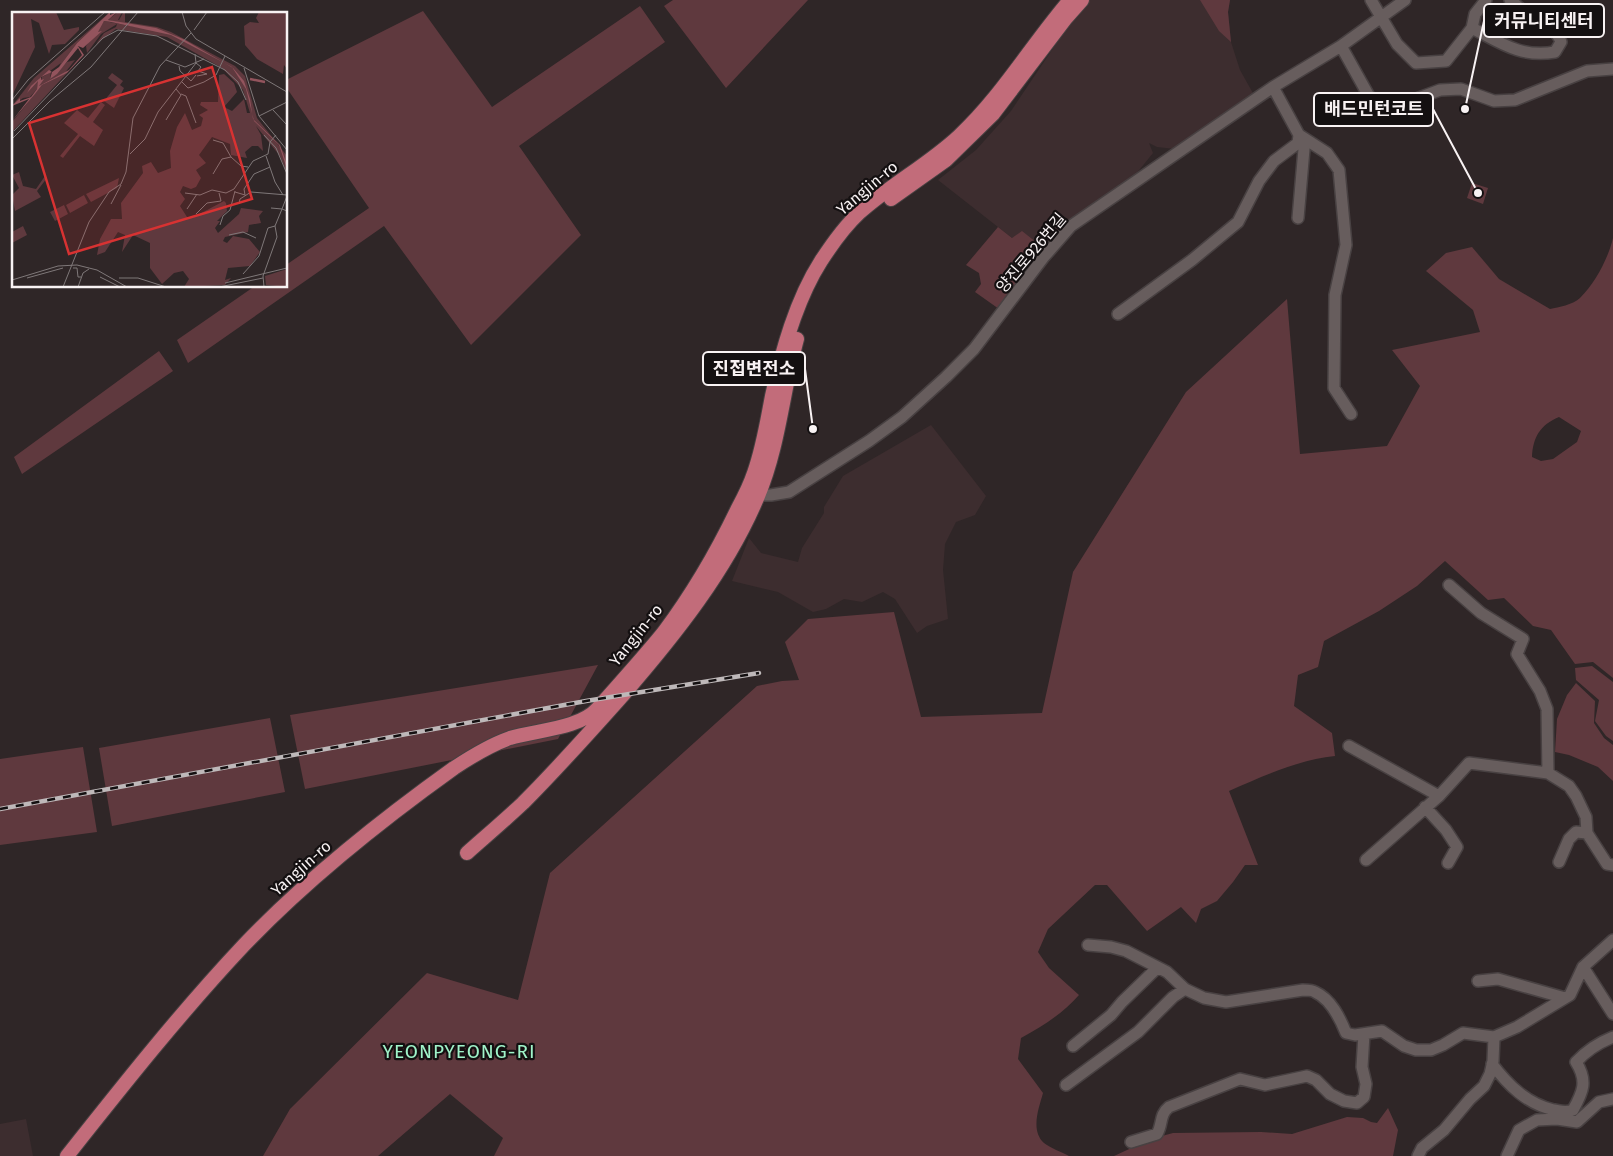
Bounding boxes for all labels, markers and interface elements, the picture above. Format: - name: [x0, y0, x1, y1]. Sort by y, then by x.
- callout: 커뮤니티센터: [1484, 4, 1604, 37]
- text: 커뮤니티센터: [1494, 10, 1594, 32]
- inset map: [12, 12, 288, 288]
- callout: 배드민턴코트: [1314, 93, 1433, 126]
- text: 배드민턴코트: [1324, 98, 1424, 120]
- street label: Yangjin-ro: [833, 157, 901, 219]
- street label: 양진로926번길: [992, 209, 1070, 297]
- callout: 진접변전소: [703, 352, 805, 385]
- text: 진접변전소: [713, 358, 795, 380]
- street label: Yangjin-ro: [605, 600, 667, 670]
- street label: Yangjin-ro: [267, 836, 335, 900]
- district label: YEONPYEONG-RI: [382, 1040, 536, 1063]

